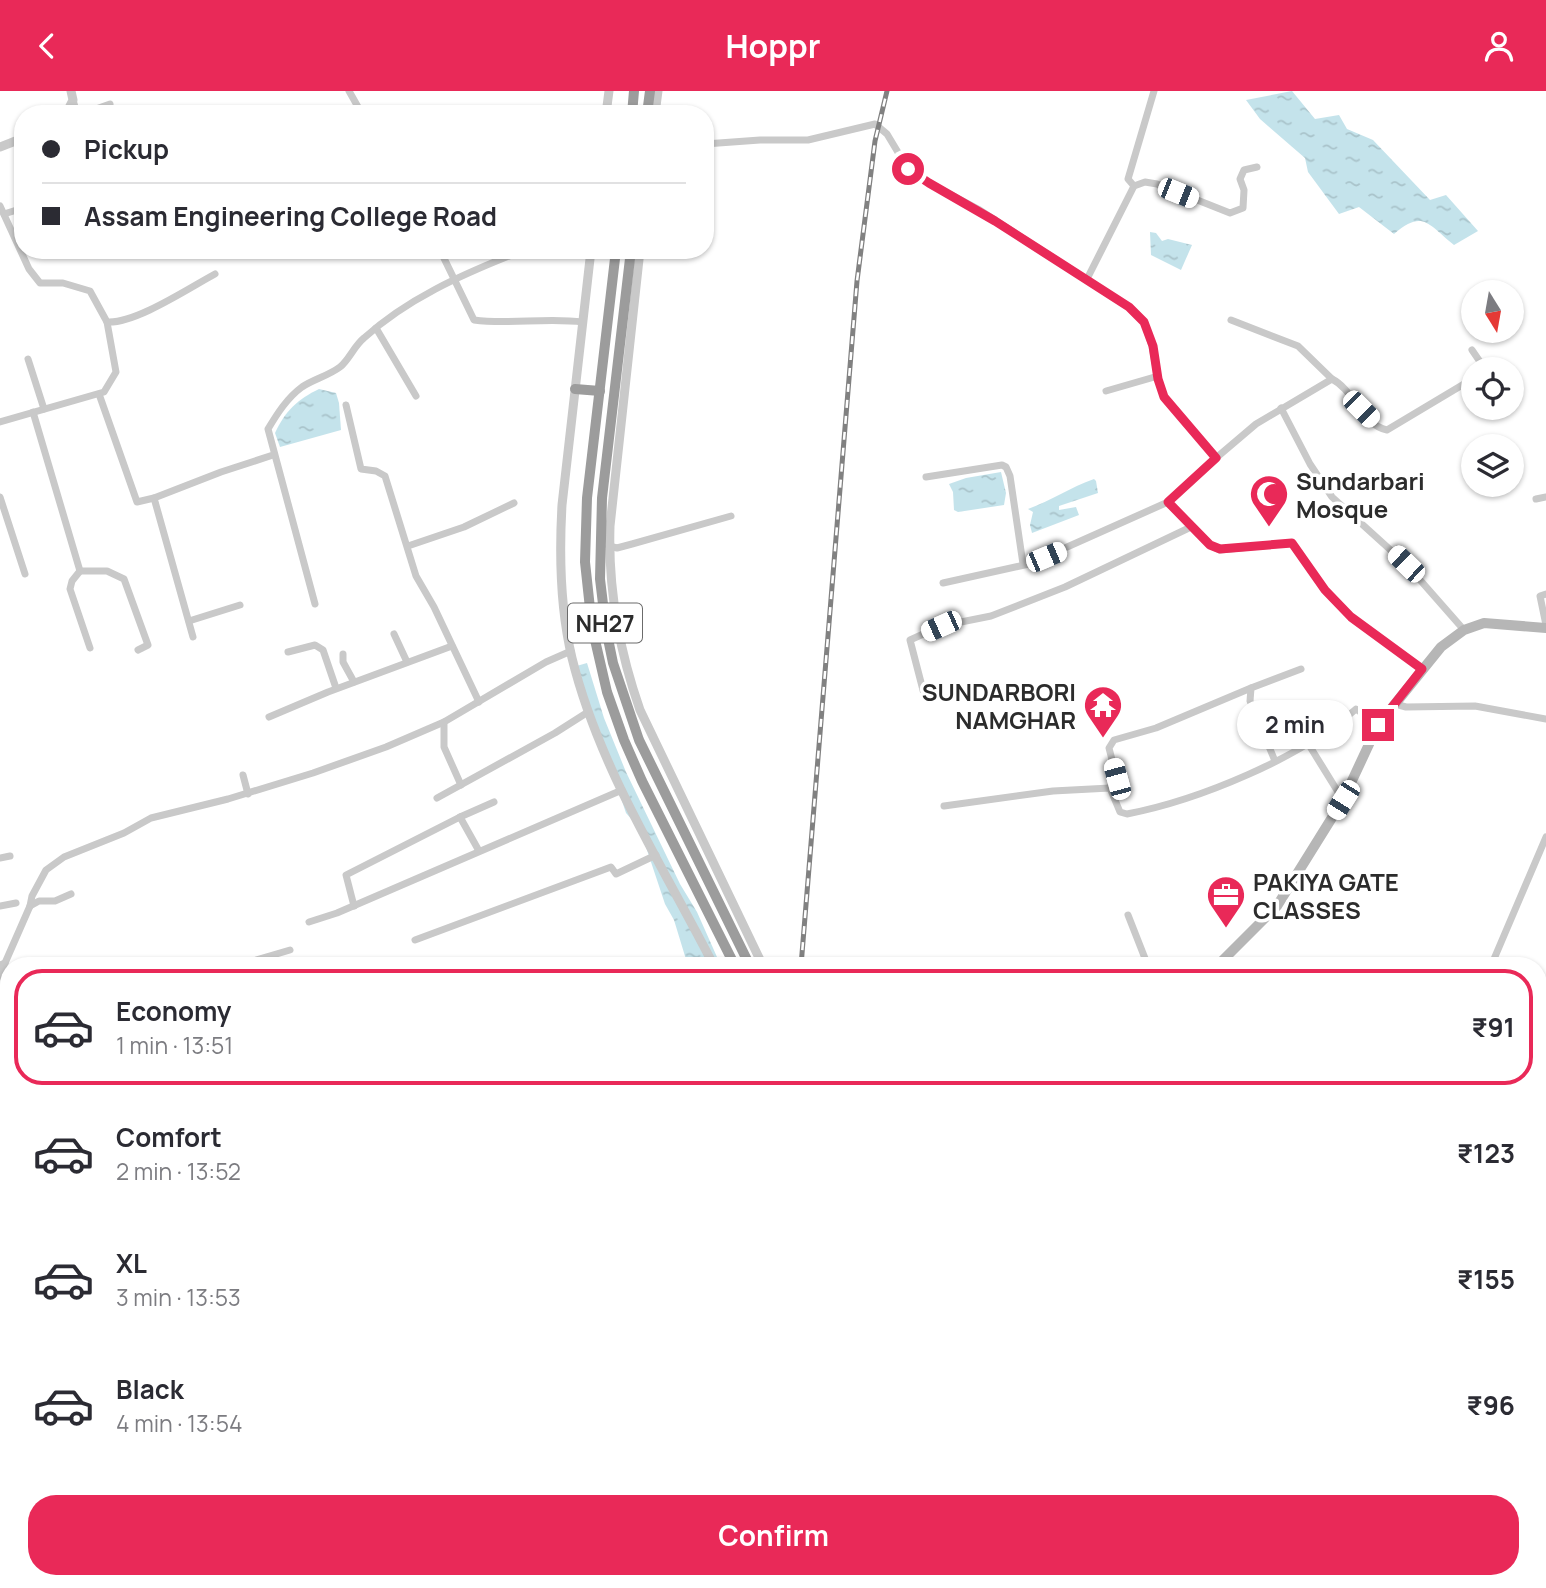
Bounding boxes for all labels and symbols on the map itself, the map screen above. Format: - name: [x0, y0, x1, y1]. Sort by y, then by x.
- route start: [892, 153, 924, 185]
- car: [1155, 175, 1202, 211]
- north arrow: [1461, 280, 1524, 343]
- car: [1339, 387, 1384, 431]
- place label: Sundarbari Mosque: [1296, 464, 1425, 525]
- mosque icon: Sundarbari Mosque: [1248, 473, 1290, 528]
- car: [1023, 539, 1070, 575]
- car: [1384, 542, 1429, 586]
- road number: NH27: [568, 603, 642, 643]
- car: [918, 608, 965, 644]
- place label: SUNDARBORI NAMGHAR: [922, 675, 1076, 736]
- temple icon: SUNDARBORI NAMGHAR: [1082, 684, 1124, 739]
- callout: 2 min: [1238, 701, 1354, 749]
- route end: [1362, 709, 1394, 741]
- car: [1102, 756, 1133, 802]
- car: [1323, 777, 1364, 823]
- place label: PAKIYA GATE CLASSES: [1253, 865, 1399, 926]
- office icon: PAKIYA GATE CLASSES: [1205, 874, 1247, 929]

